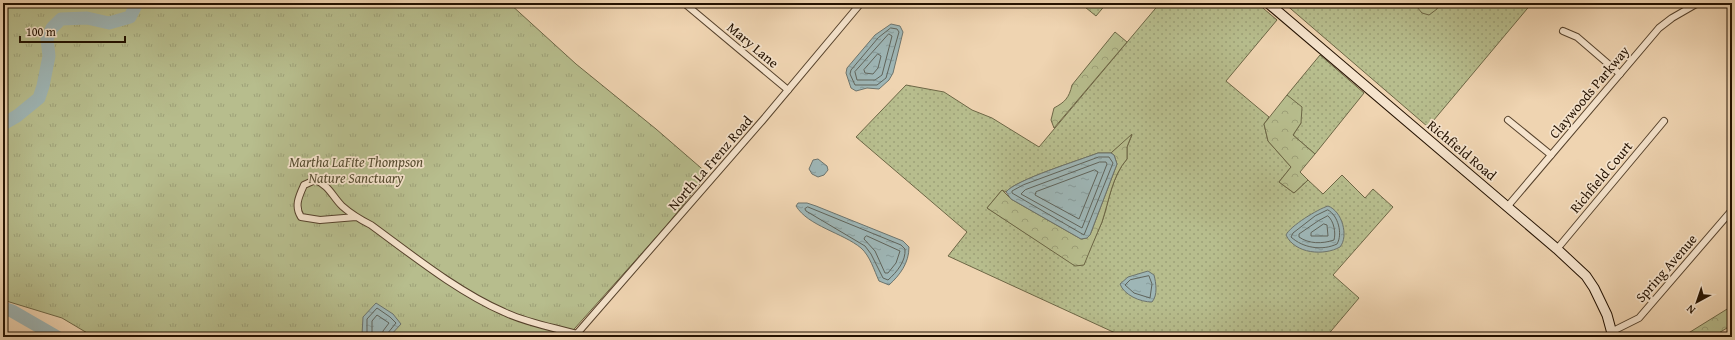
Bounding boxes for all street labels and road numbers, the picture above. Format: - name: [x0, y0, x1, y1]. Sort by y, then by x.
- street label: Mary Lane: [723, 17, 783, 73]
- street label: Claywoods Parkway: [1544, 41, 1634, 143]
- street label: North La Frenz Road: [663, 111, 757, 215]
- street label: Richfield Road: [1423, 115, 1501, 185]
- street label: Richfield Court: [1565, 137, 1637, 217]
- street label: Spring Avenue: [1631, 229, 1702, 307]

